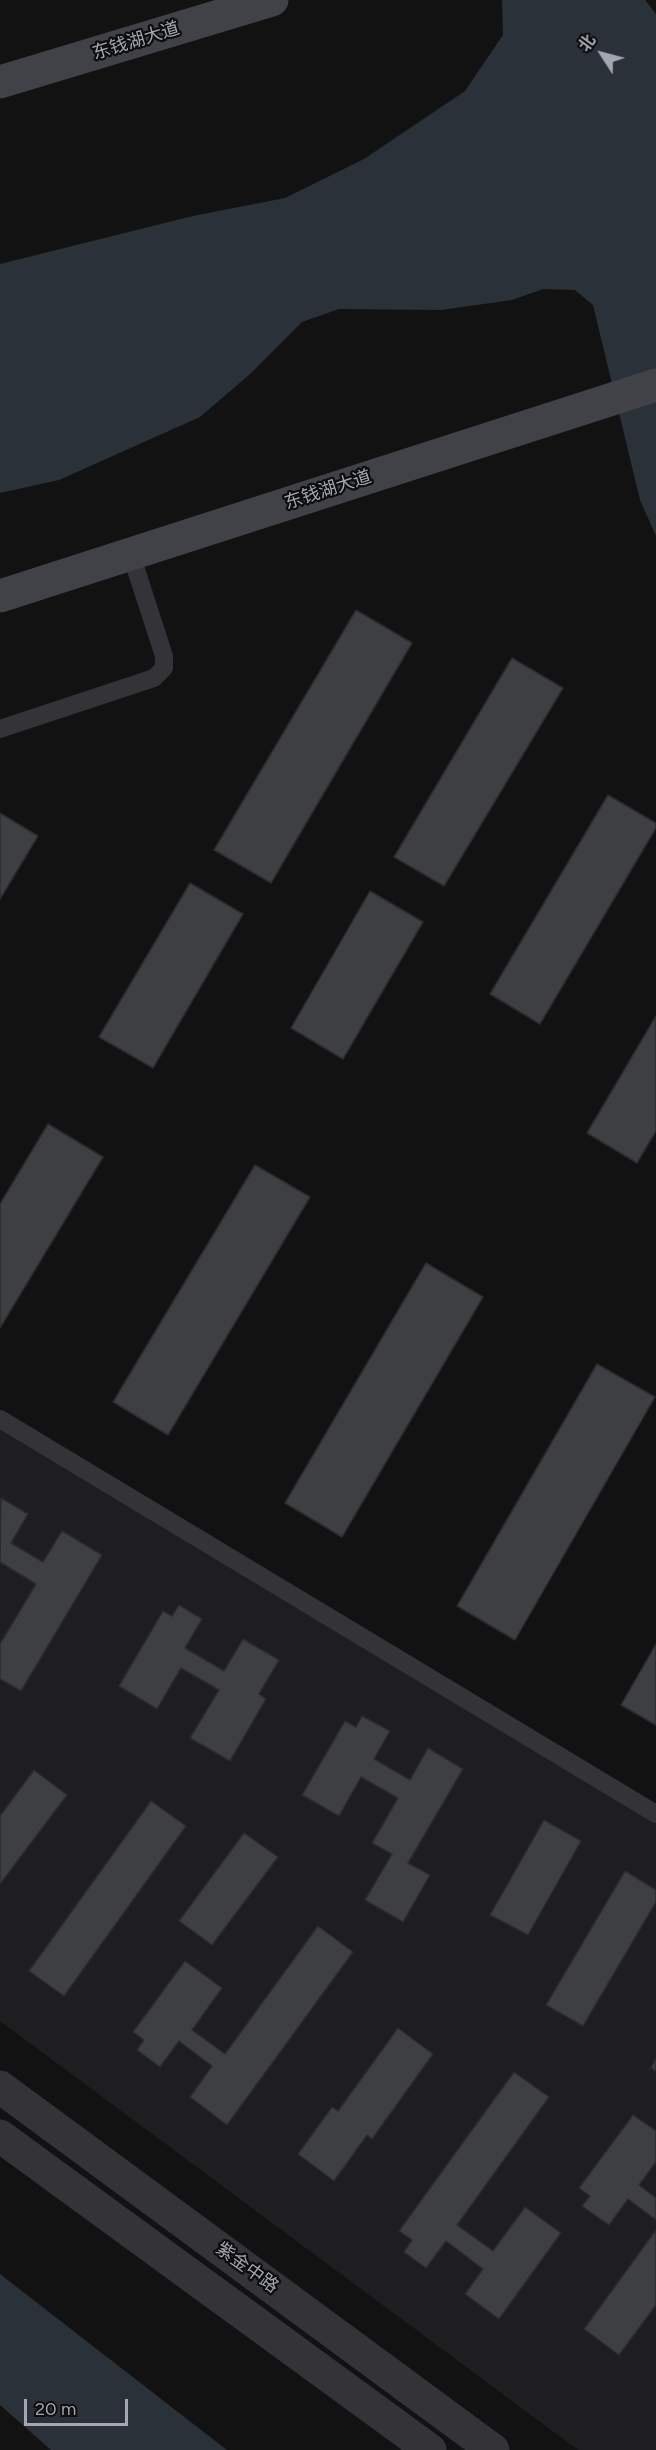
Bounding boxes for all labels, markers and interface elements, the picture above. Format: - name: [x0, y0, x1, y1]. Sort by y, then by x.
- street label: 东钱湖大道: [90, 18, 182, 64]
- north arrow: [572, 24, 632, 84]
- text: 北: [575, 31, 599, 55]
- street label: 东钱湖大道: [282, 466, 374, 514]
- street label: 紫金中路: [212, 2238, 282, 2298]
- scale bar: [27, 2387, 130, 2425]
- text: 20 m: [35, 2398, 76, 2420]

